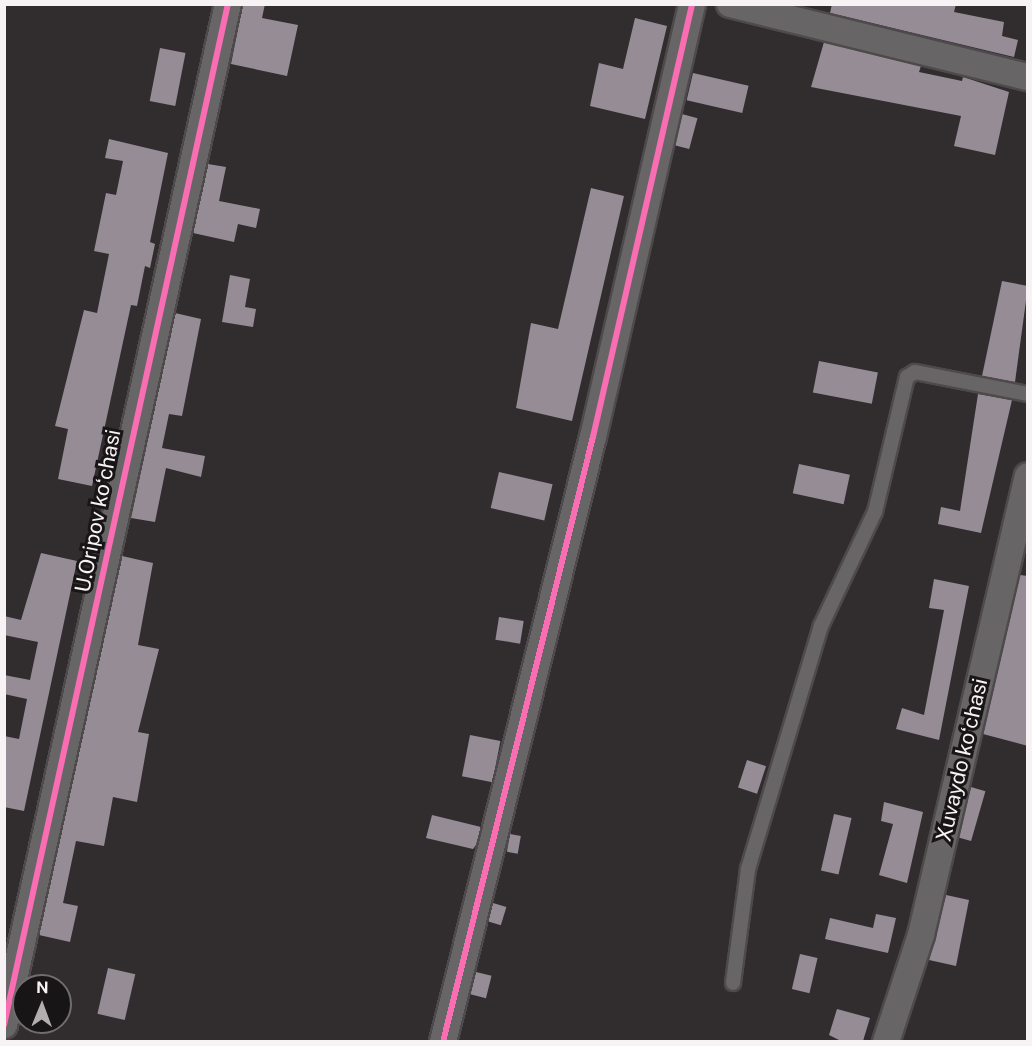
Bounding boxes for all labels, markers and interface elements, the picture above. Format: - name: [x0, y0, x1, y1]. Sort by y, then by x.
- street label: U.Oripov koʻchasi: [70, 427, 126, 595]
- street label: Xuvaydo koʻchasi: [931, 676, 993, 844]
- north arrow: [12, 974, 72, 1034]
- text: N: [36, 978, 49, 997]

